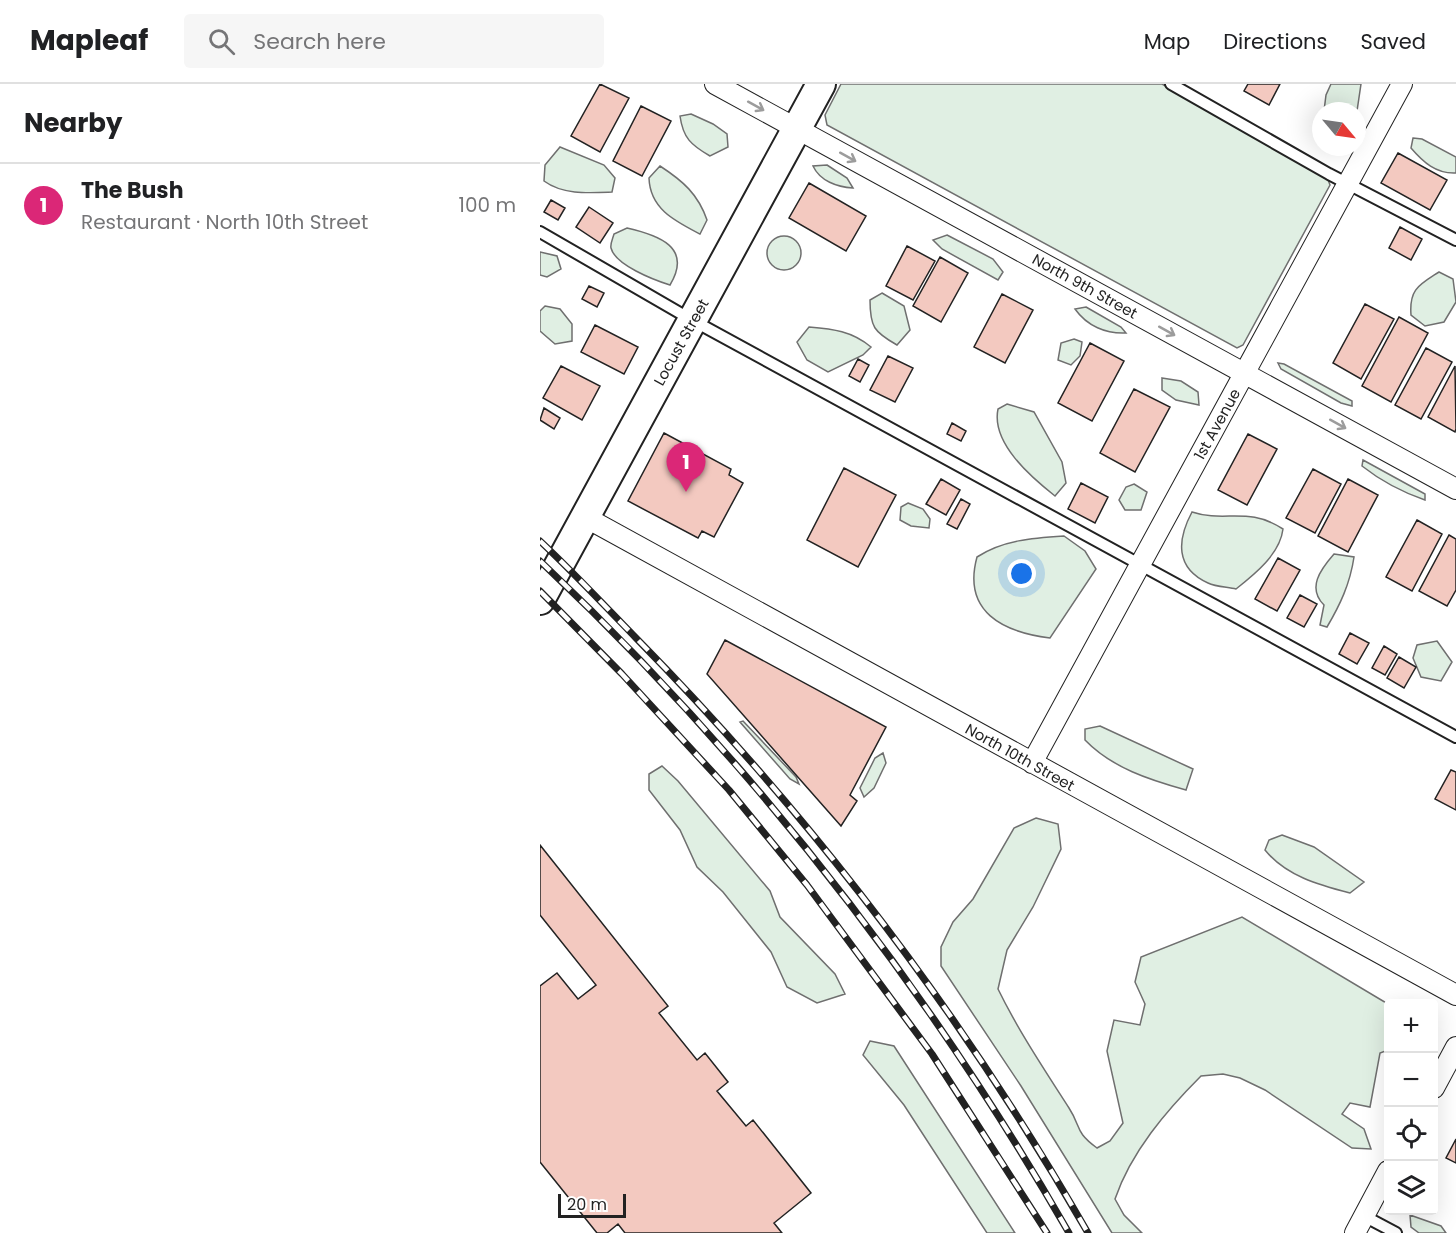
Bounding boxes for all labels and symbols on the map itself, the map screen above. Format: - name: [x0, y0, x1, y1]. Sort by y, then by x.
- one-way arrow: [746, 101, 764, 112]
- north arrow: [1312, 102, 1366, 156]
- one-way arrow: [839, 151, 856, 163]
- street label: North 9th Street: [1029, 248, 1141, 324]
- street label: Locust Street: [649, 295, 713, 389]
- one-way arrow: [1157, 326, 1175, 337]
- street label: 1st Avenue: [1189, 385, 1245, 463]
- one-way arrow: [1329, 418, 1346, 430]
- pin: 1: [666, 442, 706, 492]
- your location: [1007, 559, 1036, 588]
- street label: North 10th Street: [962, 718, 1078, 796]
- scale bar: [558, 1191, 626, 1218]

